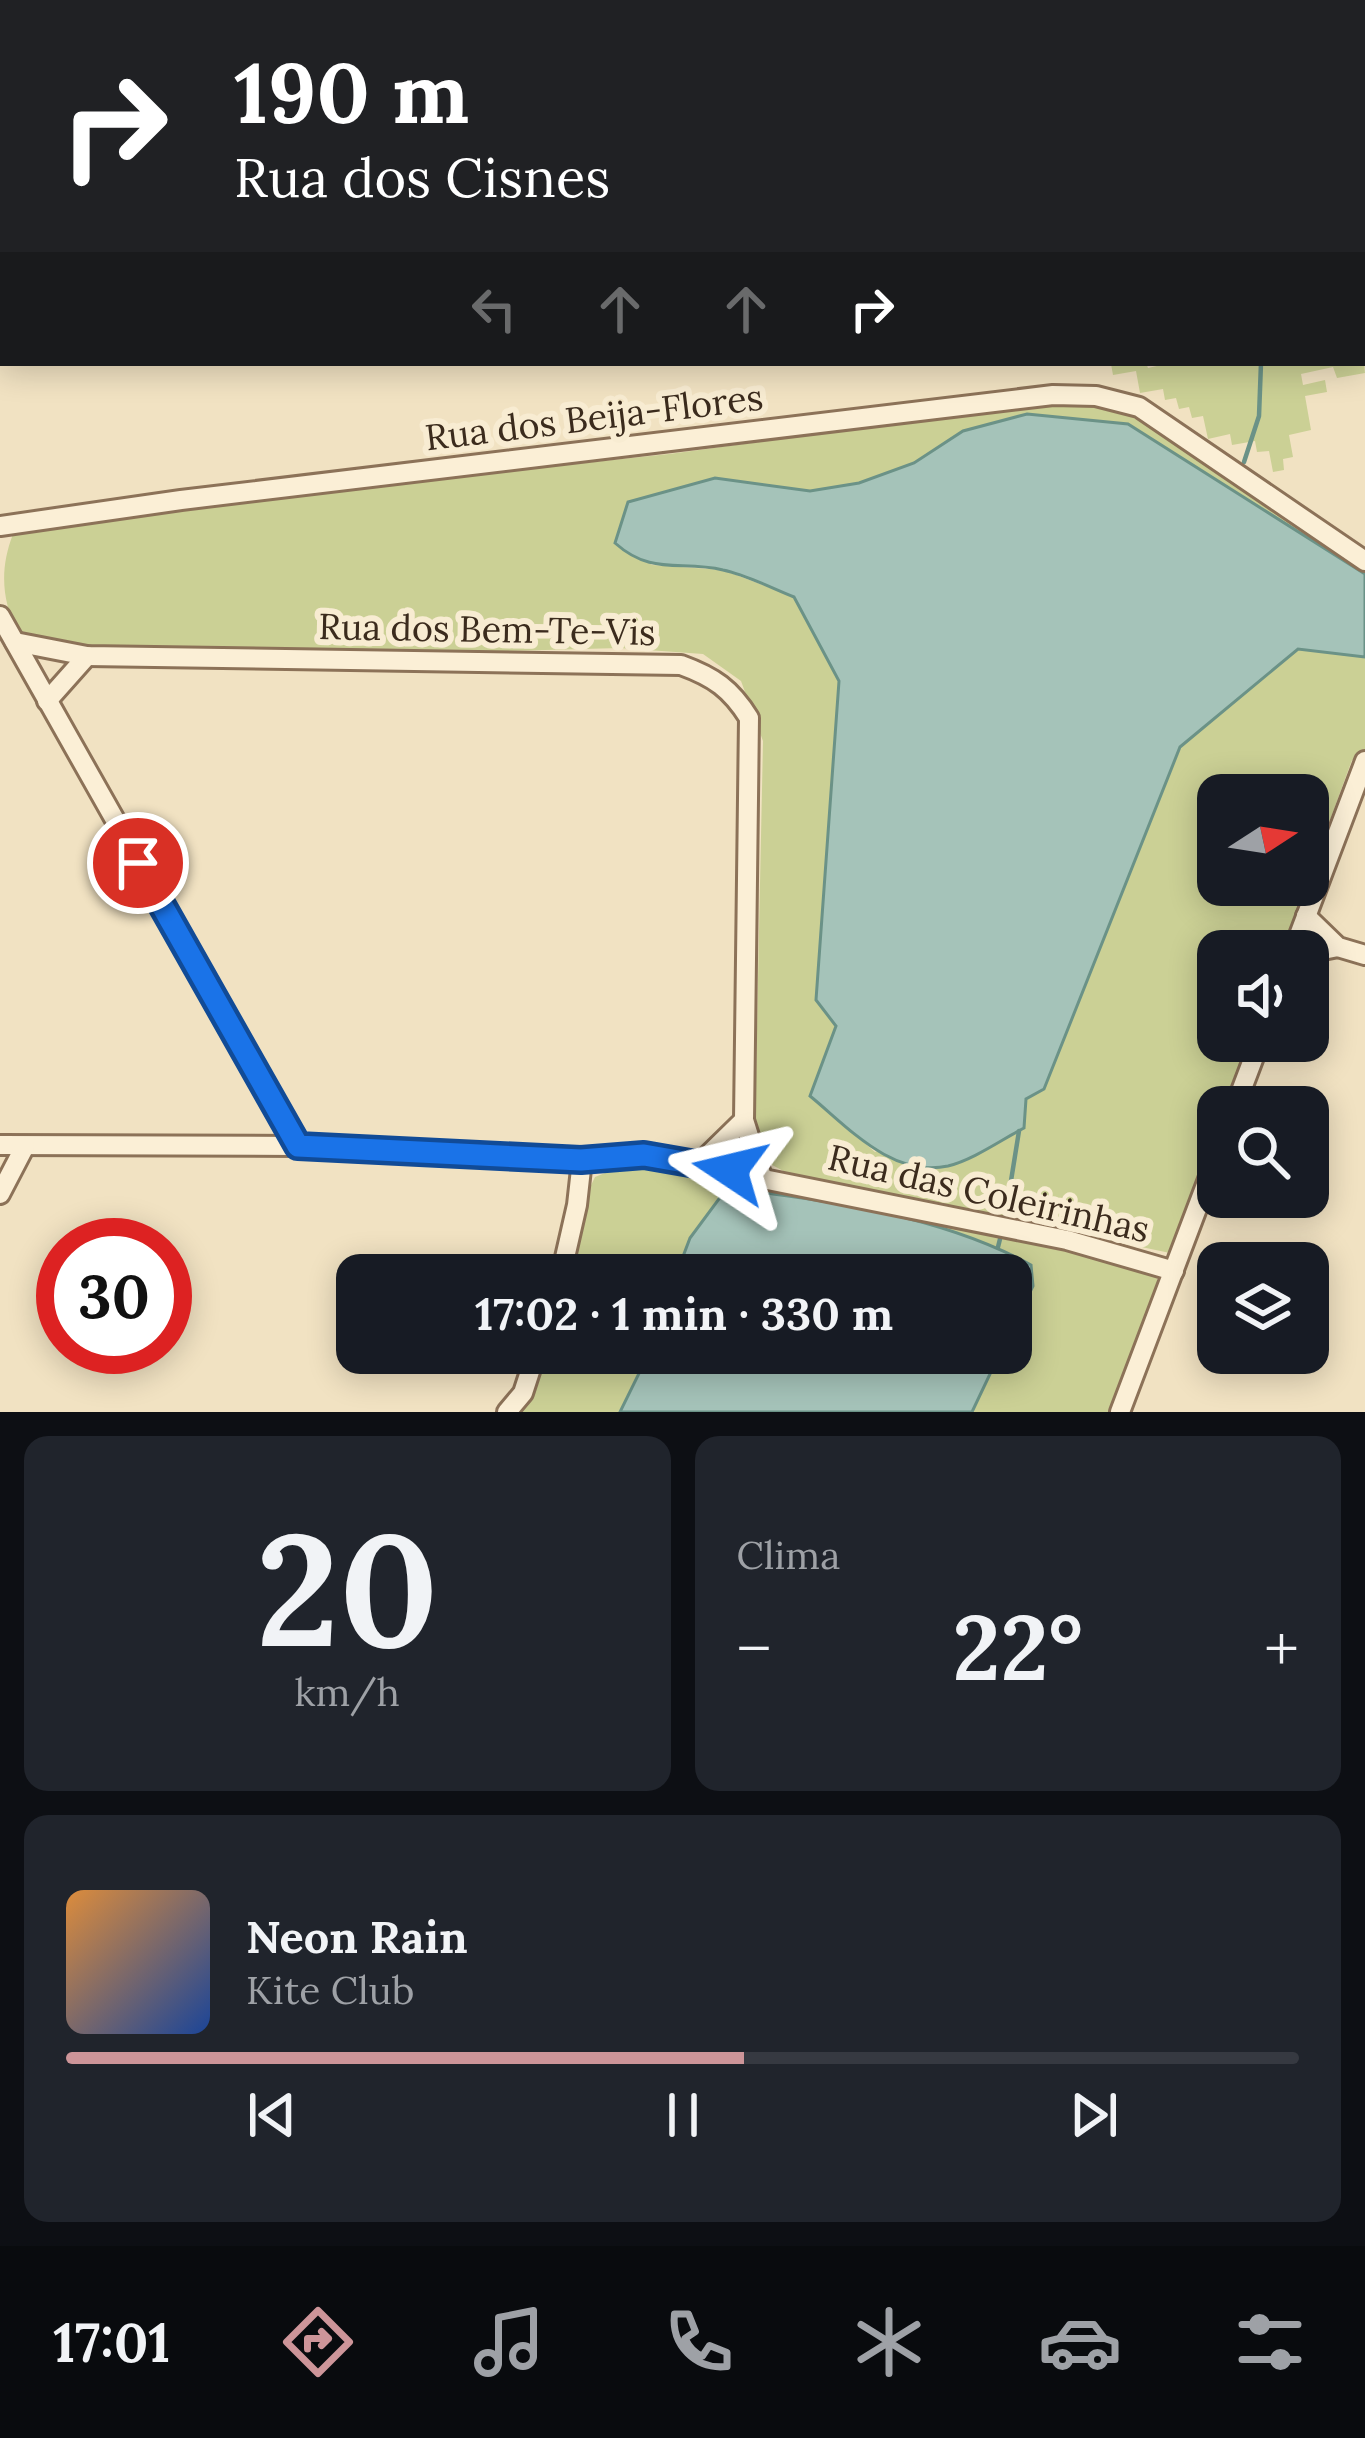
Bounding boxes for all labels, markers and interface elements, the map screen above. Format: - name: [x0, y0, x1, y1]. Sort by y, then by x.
- text: 190 m: [234, 38, 469, 146]
- icon: right: [36, 48, 192, 204]
- text: Rua dos Cisnes: [234, 143, 610, 212]
- icon: left: [461, 276, 527, 342]
- icon: ahead: [587, 276, 653, 342]
- icon: ahead: [713, 276, 779, 342]
- icon: right: [839, 276, 905, 342]
- street label: Rua dos Beija-Flores: [422, 373, 766, 461]
- street label: Rua dos Bem-Te-Vis: [318, 603, 656, 655]
- north arrow: [1197, 774, 1329, 906]
- map controls: [1197, 774, 1329, 1374]
- pin: [87, 812, 189, 914]
- icon: arrive: [105, 830, 171, 896]
- button: sound: [1197, 930, 1329, 1062]
- button: search: [1197, 1086, 1329, 1218]
- position arrow: [667, 1107, 793, 1233]
- street label: Rua das Coleirinhas: [824, 1134, 1154, 1252]
- speed limit sign: 30: [36, 1218, 192, 1374]
- button: layers: [1197, 1242, 1329, 1374]
- text: 17:02 · 1 min · 330 m: [475, 1285, 893, 1342]
- text: 20: [256, 1489, 438, 1689]
- text: Clima: [737, 1530, 840, 1580]
- text: 22°: [953, 1589, 1083, 1705]
- text: −: [737, 1606, 771, 1690]
- text: +: [1264, 1606, 1299, 1690]
- text: km/h: [295, 1667, 400, 1717]
- text: Neon Rain: [246, 1908, 468, 1965]
- text: Kite Club: [246, 1965, 415, 2015]
- icon: previous: [239, 2082, 305, 2148]
- icon: pause: [650, 2082, 716, 2148]
- icon: next: [1061, 2082, 1127, 2148]
- icon: directions: [276, 2300, 360, 2384]
- icon: music: [467, 2300, 551, 2384]
- icon: phone: [657, 2300, 741, 2384]
- icon: climate: [847, 2300, 931, 2384]
- icon: car: [1038, 2300, 1122, 2384]
- icon: filters: [1228, 2300, 1312, 2384]
- text: 17:01: [53, 2308, 170, 2377]

